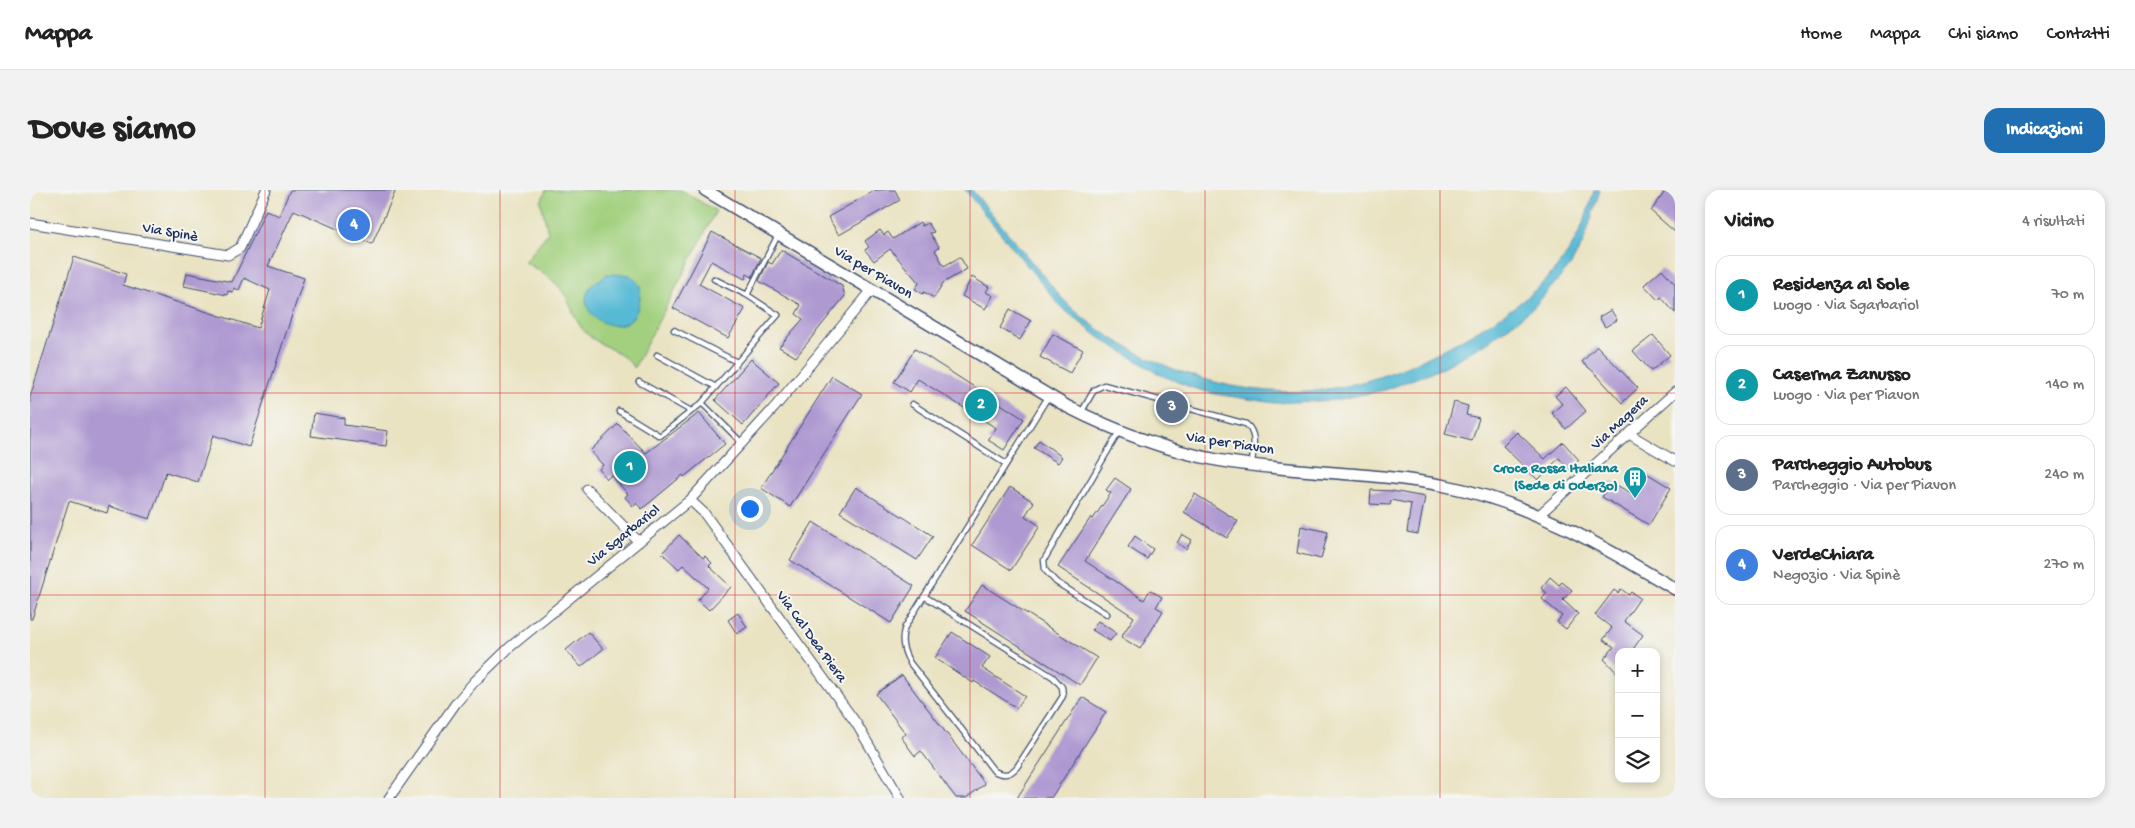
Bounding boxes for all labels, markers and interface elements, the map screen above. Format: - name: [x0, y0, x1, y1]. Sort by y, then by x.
- text: Mappa: [25, 20, 92, 49]
- text: Home: [1800, 24, 1842, 45]
- text: Mappa: [1870, 24, 1920, 45]
- text: Chi siamo: [1948, 24, 2018, 45]
- text: Contatti: [2046, 24, 2110, 45]
- button: Indicazioni: [1984, 108, 2105, 153]
- text: Dove siamo: [30, 110, 196, 151]
- pin: 4: [338, 206, 370, 244]
- text: Vicino: [1725, 210, 1774, 235]
- text: 4 risultati: [2022, 213, 2085, 232]
- street label: Via Spinè: [140, 219, 199, 247]
- street label: Via per Piavon: [829, 242, 916, 304]
- text: Residenza al Sole: [1773, 274, 1909, 297]
- text: 1: [1739, 286, 1745, 305]
- text: 70 m: [2051, 286, 2084, 305]
- text: Luogo · Via Sgarbariol: [1773, 297, 1919, 316]
- text: Caserma Zanusso: [1773, 364, 1911, 387]
- text: 2: [1738, 376, 1746, 395]
- text: 140 m: [2046, 376, 2084, 395]
- pin: 2: [965, 386, 997, 424]
- text: Luogo · Via per Piavon: [1773, 387, 1919, 406]
- pin: 3: [1156, 388, 1188, 426]
- street label: Via Magera: [1587, 391, 1653, 455]
- street label: Via per Piavon: [1184, 428, 1275, 460]
- pin: 1: [614, 448, 646, 486]
- text: Parcheggio Autobus: [1773, 454, 1931, 477]
- place label: Croce Rossa Italiana (Sede di Oderzo): [1492, 460, 1619, 495]
- building icon: Croce Rossa Italiana (Sede di Oderzo): [1622, 465, 1648, 499]
- text: 3: [1738, 466, 1746, 485]
- text: 240 m: [2044, 466, 2084, 485]
- text: Parcheggio · Via per Piavon: [1773, 477, 1956, 496]
- your location: [737, 496, 763, 522]
- street label: Via Sgarbariol: [583, 501, 664, 571]
- text: VerdeChiara: [1773, 544, 1873, 567]
- text: 4: [1738, 556, 1746, 575]
- text: 270 m: [2044, 556, 2084, 575]
- text: Negozio · Via Spinè: [1773, 567, 1900, 586]
- street label: Via Cal Dea Piera: [771, 587, 851, 687]
- map controls: [1615, 648, 1660, 783]
- button: +: [1615, 648, 1660, 693]
- button: −: [1615, 693, 1660, 738]
- button: layers: [1615, 738, 1660, 783]

